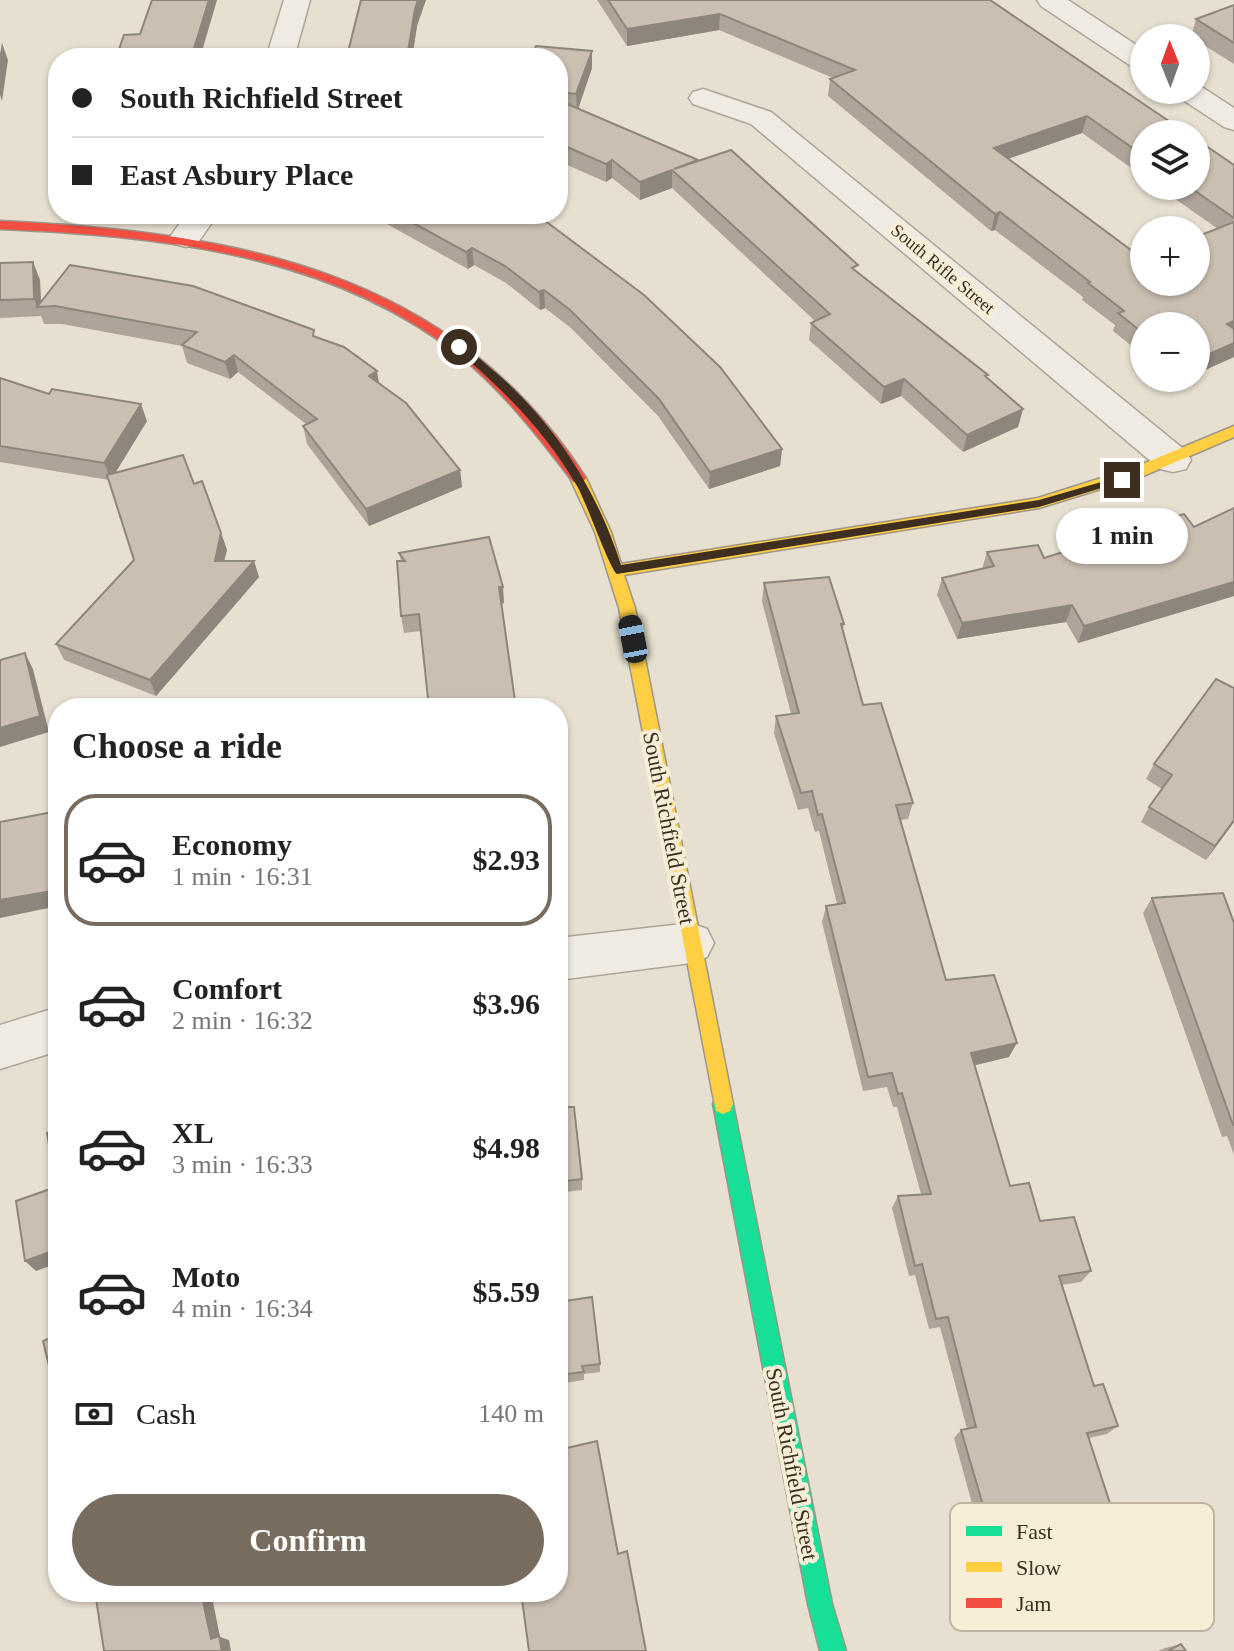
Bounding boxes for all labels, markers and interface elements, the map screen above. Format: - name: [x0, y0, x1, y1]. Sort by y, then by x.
- north arrow: [1130, 24, 1210, 104]
- map controls: [1130, 24, 1210, 392]
- text: South Richfield Street: [120, 81, 403, 114]
- button: layers: [1130, 120, 1210, 200]
- text: East Asbury Place: [120, 158, 353, 191]
- button: +: [1130, 216, 1210, 296]
- street label: South Rifle Street: [887, 220, 999, 318]
- button: −: [1130, 312, 1210, 392]
- route start: [441, 329, 477, 365]
- route end: [1104, 462, 1140, 498]
- callout: 1 min: [1056, 508, 1188, 564]
- text: 1 min: [1091, 521, 1153, 550]
- car: [617, 613, 649, 665]
- text: Choose a ride: [72, 726, 282, 766]
- street label: South Richfield Street: [638, 730, 700, 926]
- icon: car: [76, 824, 148, 896]
- text: Economy: [172, 828, 292, 861]
- text: $2.93: [473, 843, 540, 876]
- text: 1 min · 16:31: [172, 862, 313, 891]
- icon: car: [76, 968, 148, 1040]
- text: Comfort: [172, 972, 282, 1005]
- text: $3.96: [473, 987, 540, 1020]
- text: 2 min · 16:32: [172, 1006, 313, 1035]
- icon: car: [76, 1112, 148, 1184]
- text: XL: [172, 1116, 214, 1149]
- text: $4.98: [473, 1131, 540, 1164]
- text: 3 min · 16:33: [172, 1150, 313, 1179]
- icon: car: [76, 1256, 148, 1328]
- text: Moto: [172, 1260, 240, 1293]
- text: $5.59: [473, 1275, 540, 1308]
- text: 4 min · 16:34: [172, 1294, 313, 1323]
- street label: South Richfield Street: [761, 1366, 823, 1562]
- icon: cash: [72, 1392, 116, 1436]
- text: Cash: [136, 1397, 196, 1430]
- text: 140 m: [478, 1399, 544, 1428]
- button: Confirm: [72, 1494, 544, 1586]
- legend: [950, 1503, 1214, 1631]
- text: Fast: [1016, 1519, 1053, 1544]
- text: Slow: [1016, 1555, 1061, 1580]
- text: Jam: [1016, 1591, 1051, 1616]

